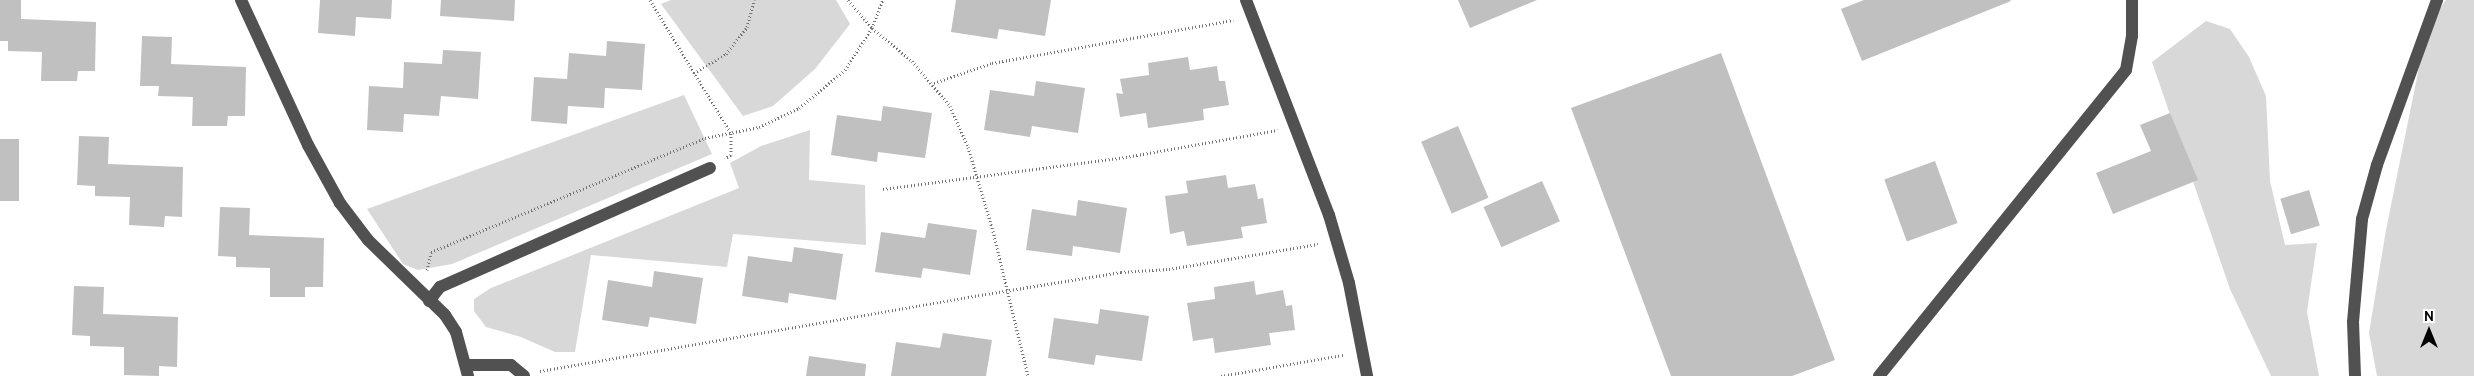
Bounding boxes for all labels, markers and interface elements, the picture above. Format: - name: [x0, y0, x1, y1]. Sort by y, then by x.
- north arrow: [2404, 306, 2454, 356]
- text: N: [2424, 307, 2434, 325]

